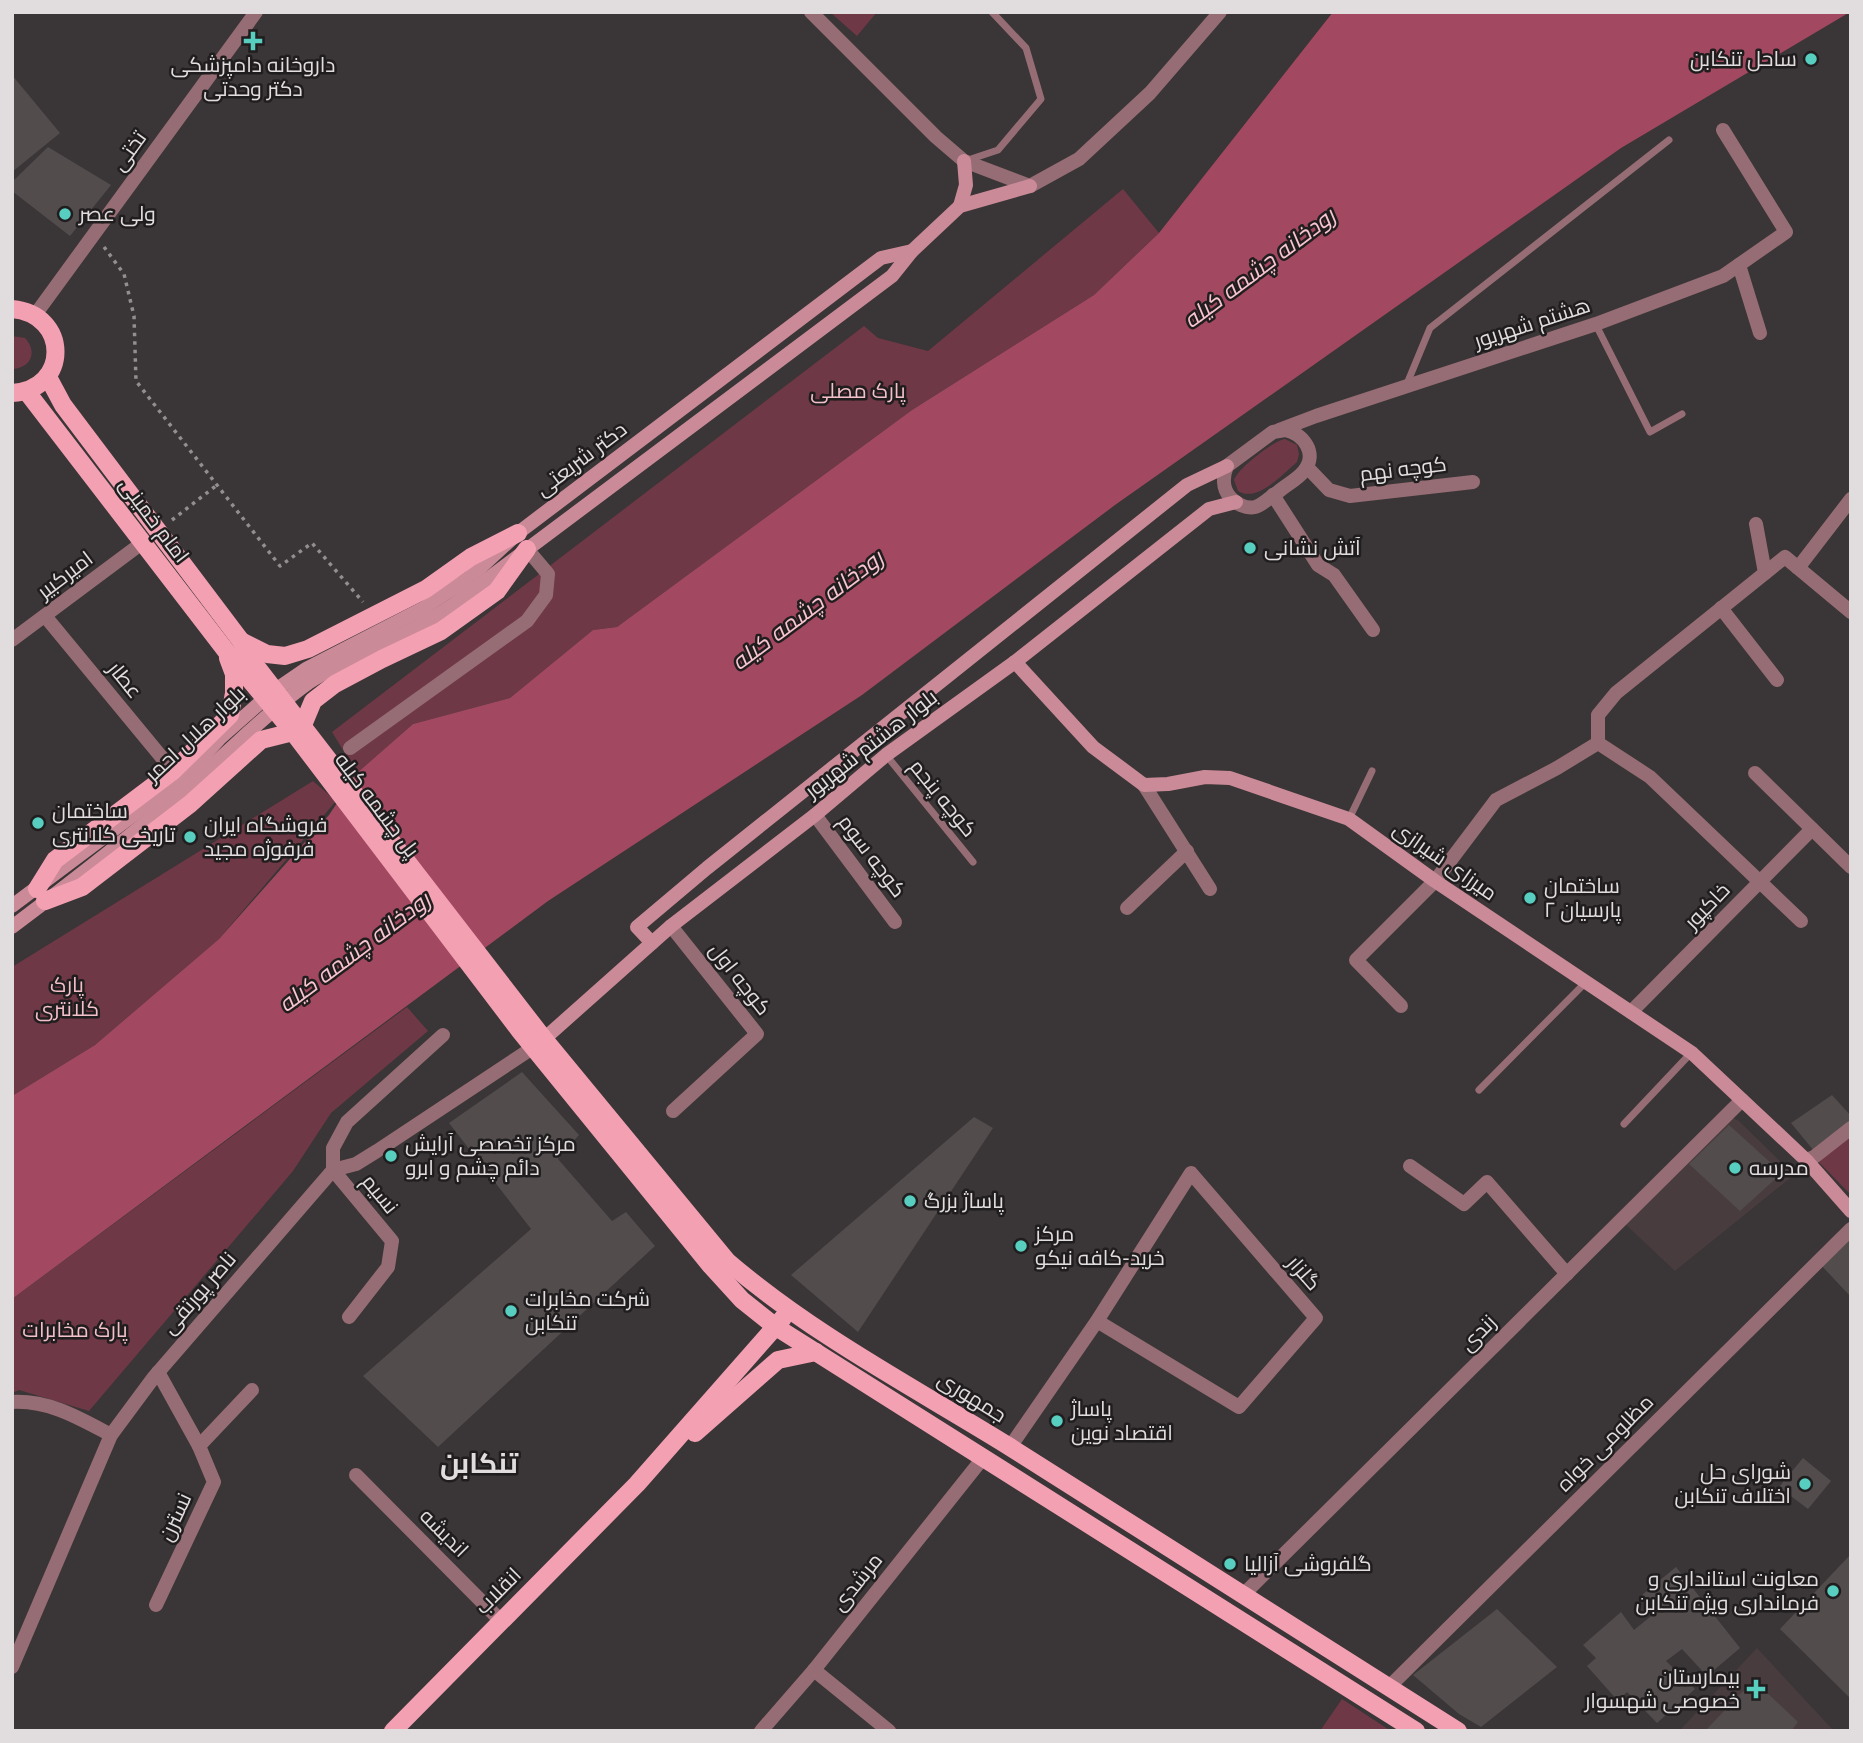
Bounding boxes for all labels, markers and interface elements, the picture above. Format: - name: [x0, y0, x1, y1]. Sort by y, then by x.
- marker: داروخانه دامپزشکی دکتر وحدتی: [245, 33, 261, 49]
- place label: ساحل تنکابن: [1690, 46, 1797, 72]
- marker: ساحل تنکابن: [1803, 51, 1819, 67]
- place label: داروخانه دامپزشکی دکتر وحدتی: [171, 52, 335, 102]
- street label: تختی: [106, 126, 152, 176]
- place label: ولی عصر: [78, 201, 156, 227]
- water label: رودخانه چشمه کیله: [1178, 201, 1343, 336]
- marker: ولی عصر: [57, 206, 73, 222]
- street label: هشتم شهریور: [1470, 292, 1594, 355]
- park label: پارک مصلی: [810, 378, 906, 405]
- street label: دکتر شریعتی: [530, 416, 632, 502]
- street label: کوچه نهم: [1358, 451, 1448, 488]
- street label: امام خمینی: [113, 472, 195, 568]
- place label: آتش نشانی: [1264, 535, 1361, 561]
- marker: آتش نشانی: [1242, 540, 1258, 556]
- water label: رودخانه چشمه کیله: [726, 543, 891, 678]
- street label: امیرکبیر: [31, 546, 98, 604]
- street label: عطار: [102, 656, 148, 703]
- street label: بلوار هلال احمر: [139, 681, 251, 788]
- street label: بلوار هشتم شهریور: [799, 684, 943, 805]
- street label: پل چشمه کیله: [328, 747, 425, 863]
- street label: کوچه پنجم: [903, 754, 982, 843]
- place label: ساختمان تاریخی کلانتری: [52, 798, 176, 848]
- street label: کوچه سوم: [832, 810, 912, 903]
- place label: فروشگاه ایران فرفوژه مجید: [204, 812, 327, 861]
- marker: ساختمان تاریخی کلانتری: [30, 815, 46, 831]
- street label: میرزای شیرازی: [1388, 816, 1502, 906]
- marker: فروشگاه ایران فرفوژه مجید: [182, 829, 198, 845]
- place label: ساختمان پارسیان ۲: [1544, 873, 1622, 924]
- street label: خاکپور: [1678, 877, 1735, 935]
- water label: رودخانه چشمه کیله: [273, 885, 438, 1020]
- marker: ساختمان پارسیان ۲: [1522, 890, 1538, 906]
- street label: کوچه اول: [703, 937, 776, 1021]
- park label: پارک کلانتری: [35, 972, 99, 1022]
- place label: مرکز تخصصی آرایش دائم چشم و ابرو: [405, 1131, 576, 1182]
- marker: مرکز تخصصی آرایش دائم چشم و ابرو: [383, 1148, 399, 1164]
- place label: مدرسه: [1749, 1155, 1809, 1180]
- marker: مدرسه: [1727, 1160, 1743, 1176]
- street label: نسیم: [355, 1169, 404, 1220]
- place label: پاساژ بزرگ: [924, 1188, 1004, 1215]
- marker: پاساژ بزرگ: [902, 1193, 918, 1209]
- place label: مرکز خرید-کافه نیکو: [1034, 1221, 1165, 1270]
- marker: مرکز خرید-کافه نیکو: [1013, 1238, 1029, 1254]
- street label: ناصر پورتقی: [156, 1247, 243, 1340]
- street label: گلزار: [1282, 1249, 1326, 1295]
- place label: شرکت مخابرات تنکابن: [525, 1286, 650, 1336]
- marker: شرکت مخابرات تنکابن: [503, 1303, 519, 1319]
- street label: زندی: [1454, 1309, 1502, 1357]
- park label: پارک مخابرات: [22, 1317, 128, 1344]
- street label: جمهوری: [933, 1366, 1011, 1428]
- street label: مظلومی خواه: [1551, 1389, 1659, 1497]
- place label: پاساژ اقتصاد نوین: [1070, 1396, 1173, 1446]
- marker: پاساژ اقتصاد نوین: [1049, 1413, 1065, 1429]
- district label: تنکابن: [440, 1446, 519, 1480]
- place label: شورای حل اختلاف تنکابن: [1675, 1459, 1791, 1509]
- marker: شورای حل اختلاف تنکابن: [1797, 1476, 1813, 1492]
- street label: نسترن: [153, 1489, 197, 1545]
- street label: اندیشه: [415, 1503, 474, 1562]
- street label: مرشدی: [826, 1548, 888, 1616]
- place label: گلفروشی آزالیا: [1244, 1551, 1372, 1577]
- marker: گلفروشی آزالیا: [1222, 1556, 1238, 1572]
- street label: انقلاب: [469, 1562, 526, 1619]
- place label: معاونت استانداری و فرمانداری ویژه تنکابن: [1636, 1566, 1819, 1616]
- marker: معاونت استانداری و فرمانداری ویژه تنکابن: [1825, 1583, 1841, 1599]
- place label: بیمارستان خصوصی شهسوار: [1584, 1664, 1740, 1714]
- marker: بیمارستان خصوصی شهسوار: [1746, 1679, 1766, 1699]

